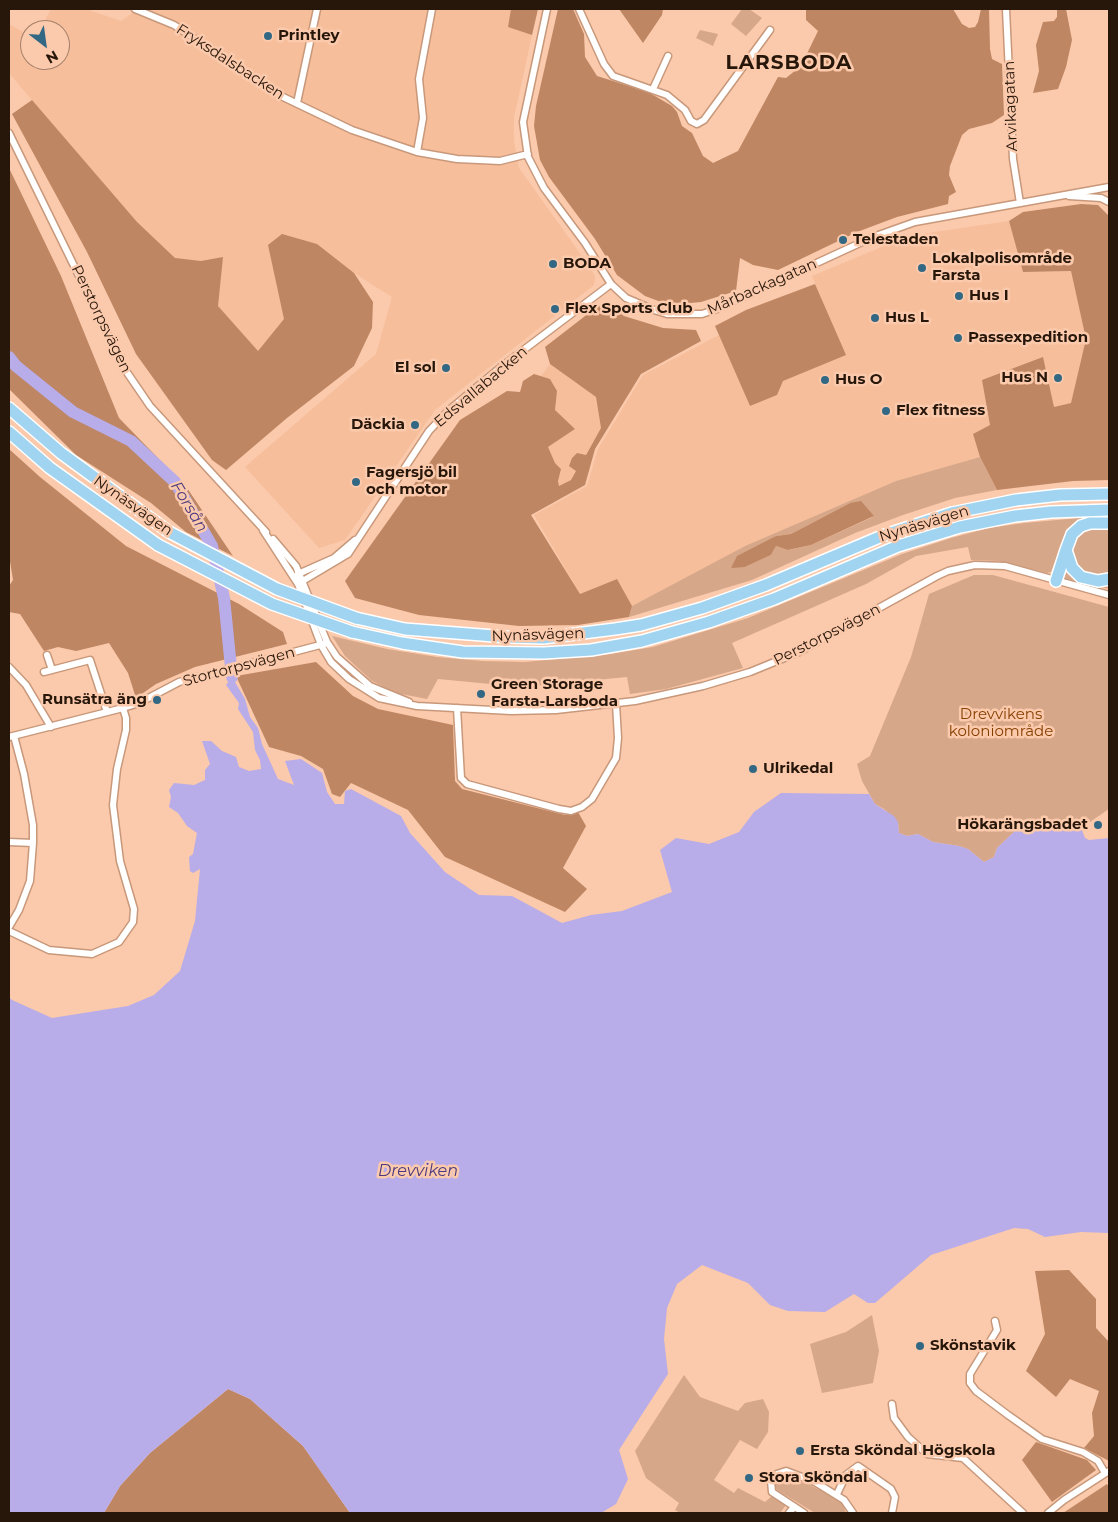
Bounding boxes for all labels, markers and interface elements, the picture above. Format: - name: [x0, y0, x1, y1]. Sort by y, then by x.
- north arrow: [20, 20, 70, 70]
- street label: Fryksdalsbacken: [173, 20, 287, 104]
- place label: Printley: [278, 27, 340, 45]
- marker: Printley: [262, 30, 274, 42]
- text: N: [43, 47, 61, 68]
- district label: LARSBODA: [725, 51, 853, 75]
- street label: Arvikagatan: [1000, 60, 1022, 152]
- place label: Telestaden: [853, 231, 939, 249]
- marker: Telestaden: [837, 234, 849, 246]
- place label: Lokalpolisområde Farsta: [932, 250, 1072, 285]
- place label: BODA: [563, 255, 611, 273]
- street label: Mårbackagatan: [704, 255, 820, 319]
- marker: BODA: [547, 258, 559, 270]
- street label: Perstorpsvägen: [67, 262, 135, 376]
- marker: Lokalpolisområde Farsta: [916, 262, 928, 274]
- place label: Hus I: [969, 287, 1009, 305]
- marker: Hus I: [953, 290, 965, 302]
- place label: Flex Sports Club: [565, 300, 693, 318]
- marker: Flex Sports Club: [549, 303, 561, 315]
- place label: Hus L: [885, 309, 929, 327]
- marker: Hus L: [869, 312, 881, 324]
- place label: Passexpedition: [968, 329, 1088, 347]
- marker: Passexpedition: [952, 332, 964, 344]
- street label: Edsvallabacken: [431, 343, 531, 431]
- place label: El sol: [395, 359, 436, 377]
- marker: El sol: [440, 362, 452, 374]
- place label: Hus N: [1001, 369, 1048, 387]
- place label: Hus O: [835, 371, 882, 389]
- marker: Hus N: [1052, 372, 1064, 384]
- marker: Hus O: [819, 374, 831, 386]
- place label: Flex fitness: [896, 402, 985, 420]
- marker: Flex fitness: [880, 405, 892, 417]
- place label: Däckia: [351, 416, 405, 434]
- marker: Däckia: [409, 419, 421, 431]
- place label: Fagersjö bil och motor: [366, 464, 457, 499]
- street label: Nynäsvägen: [90, 472, 176, 540]
- marker: Fagersjö bil och motor: [350, 476, 362, 488]
- water label: Forsån: [166, 478, 212, 536]
- street label: Nynäsvägen: [877, 502, 971, 546]
- street label: Perstorpsvägen: [771, 600, 883, 670]
- street label: Nynäsvägen: [491, 624, 585, 646]
- street label: Stortorpsvägen: [181, 643, 297, 691]
- place label: Green Storage Farsta-Larsboda: [491, 676, 618, 711]
- marker: Green Storage Farsta-Larsboda: [475, 688, 487, 700]
- place label: Runsätra äng: [42, 691, 147, 709]
- marker: Runsätra äng: [151, 694, 163, 706]
- park label: Drevvikens koloniområde: [949, 706, 1053, 741]
- place label: Ulrikedal: [763, 760, 833, 778]
- marker: Ulrikedal: [747, 763, 759, 775]
- place label: Hökarängsbadet: [957, 816, 1088, 834]
- marker: Hökarängsbadet: [1092, 819, 1104, 831]
- water label: Drevviken: [378, 1161, 458, 1181]
- place label: Skönstavik: [930, 1337, 1016, 1355]
- marker: Skönstavik: [914, 1340, 926, 1352]
- place label: Ersta Sköndal Högskola: [810, 1442, 995, 1460]
- marker: Ersta Sköndal Högskola: [794, 1445, 806, 1457]
- place label: Stora Sköndal: [759, 1469, 867, 1487]
- marker: Stora Sköndal: [743, 1472, 755, 1484]

